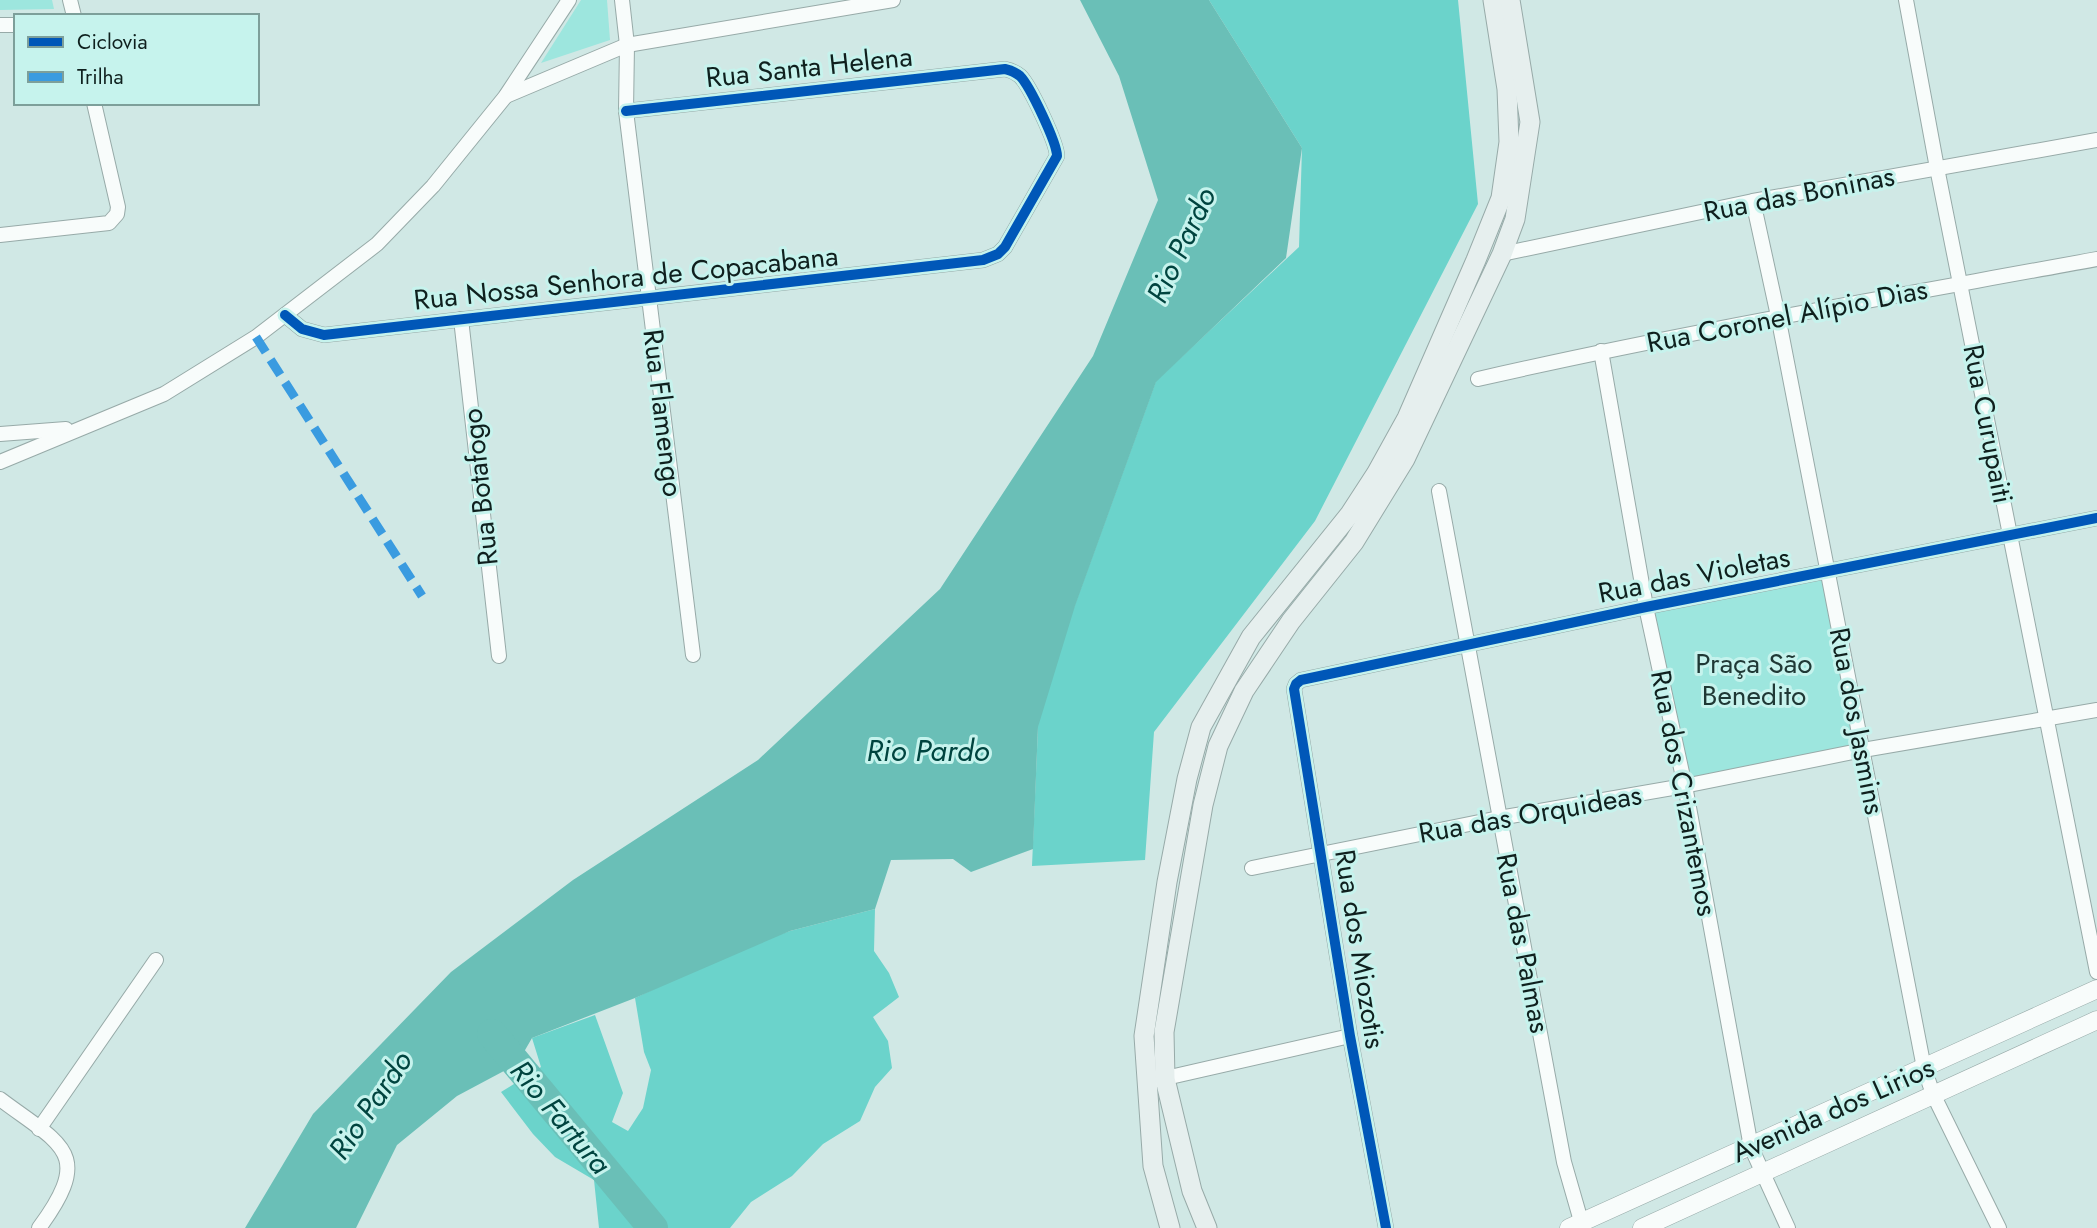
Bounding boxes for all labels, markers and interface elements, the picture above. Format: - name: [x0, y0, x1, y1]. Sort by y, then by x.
- legend: [14, 14, 259, 105]
- text: Ciclovia: [77, 27, 148, 57]
- street label: Rua Santa Helena: [704, 36, 914, 98]
- text: Trilha: [77, 62, 124, 92]
- street label: Rua das Boninas: [1700, 155, 1898, 233]
- water label: Rio Pardo: [1136, 180, 1226, 310]
- street label: Rua Nossa Senhora de Copacabana: [412, 235, 840, 321]
- street label: Rua Coronel Alípio Dias: [1643, 269, 1931, 363]
- street label: Rua Flamengo: [632, 327, 694, 499]
- street label: Rua Curupaiti: [1953, 341, 2023, 507]
- street label: Rua Botafogo: [451, 406, 509, 568]
- street label: Rua das Violetas: [1595, 536, 1793, 614]
- street label: Rua dos Jasmins: [1819, 624, 1895, 818]
- park label: Praça São Benedito: [1695, 643, 1813, 716]
- street label: Rua dos Crizantemos: [1640, 666, 1728, 920]
- water label: Rio Pardo: [867, 729, 990, 772]
- street label: Rua das Orquideas: [1415, 774, 1645, 854]
- street label: Rua dos Miozotis: [1324, 847, 1396, 1051]
- street label: Rua das Palmas: [1485, 850, 1561, 1036]
- water label: Rio Pardo: [318, 1042, 422, 1168]
- street label: Avenida dos Lirios: [1725, 1047, 1941, 1173]
- water label: Rio Fartura: [500, 1050, 622, 1184]

